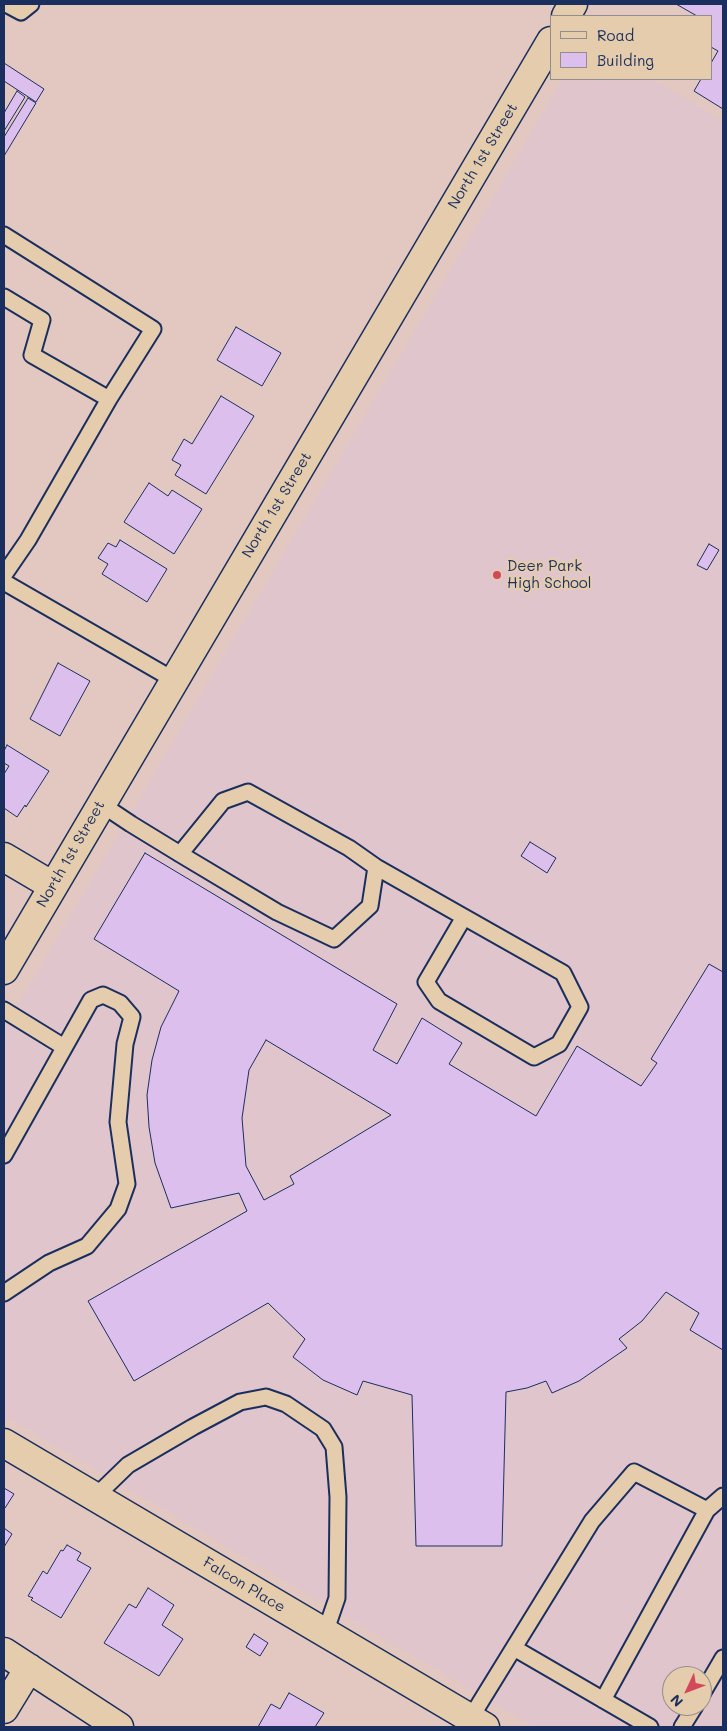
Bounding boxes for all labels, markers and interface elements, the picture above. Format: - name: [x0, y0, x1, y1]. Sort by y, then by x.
- legend: [550, 15, 712, 80]
- text: Road: [597, 25, 634, 45]
- text: Building: [597, 50, 654, 70]
- street label: North 1st Street: [444, 100, 522, 212]
- street label: North 1st Street: [238, 449, 316, 561]
- place label: Deer Park High School: [507, 557, 592, 592]
- marker: Deer Park High School: [491, 569, 503, 581]
- street label: North 1st Street: [33, 797, 109, 911]
- street label: Falcon Place: [200, 1553, 288, 1617]
- north arrow: [662, 1666, 712, 1716]
- text: N: [666, 1691, 687, 1711]

